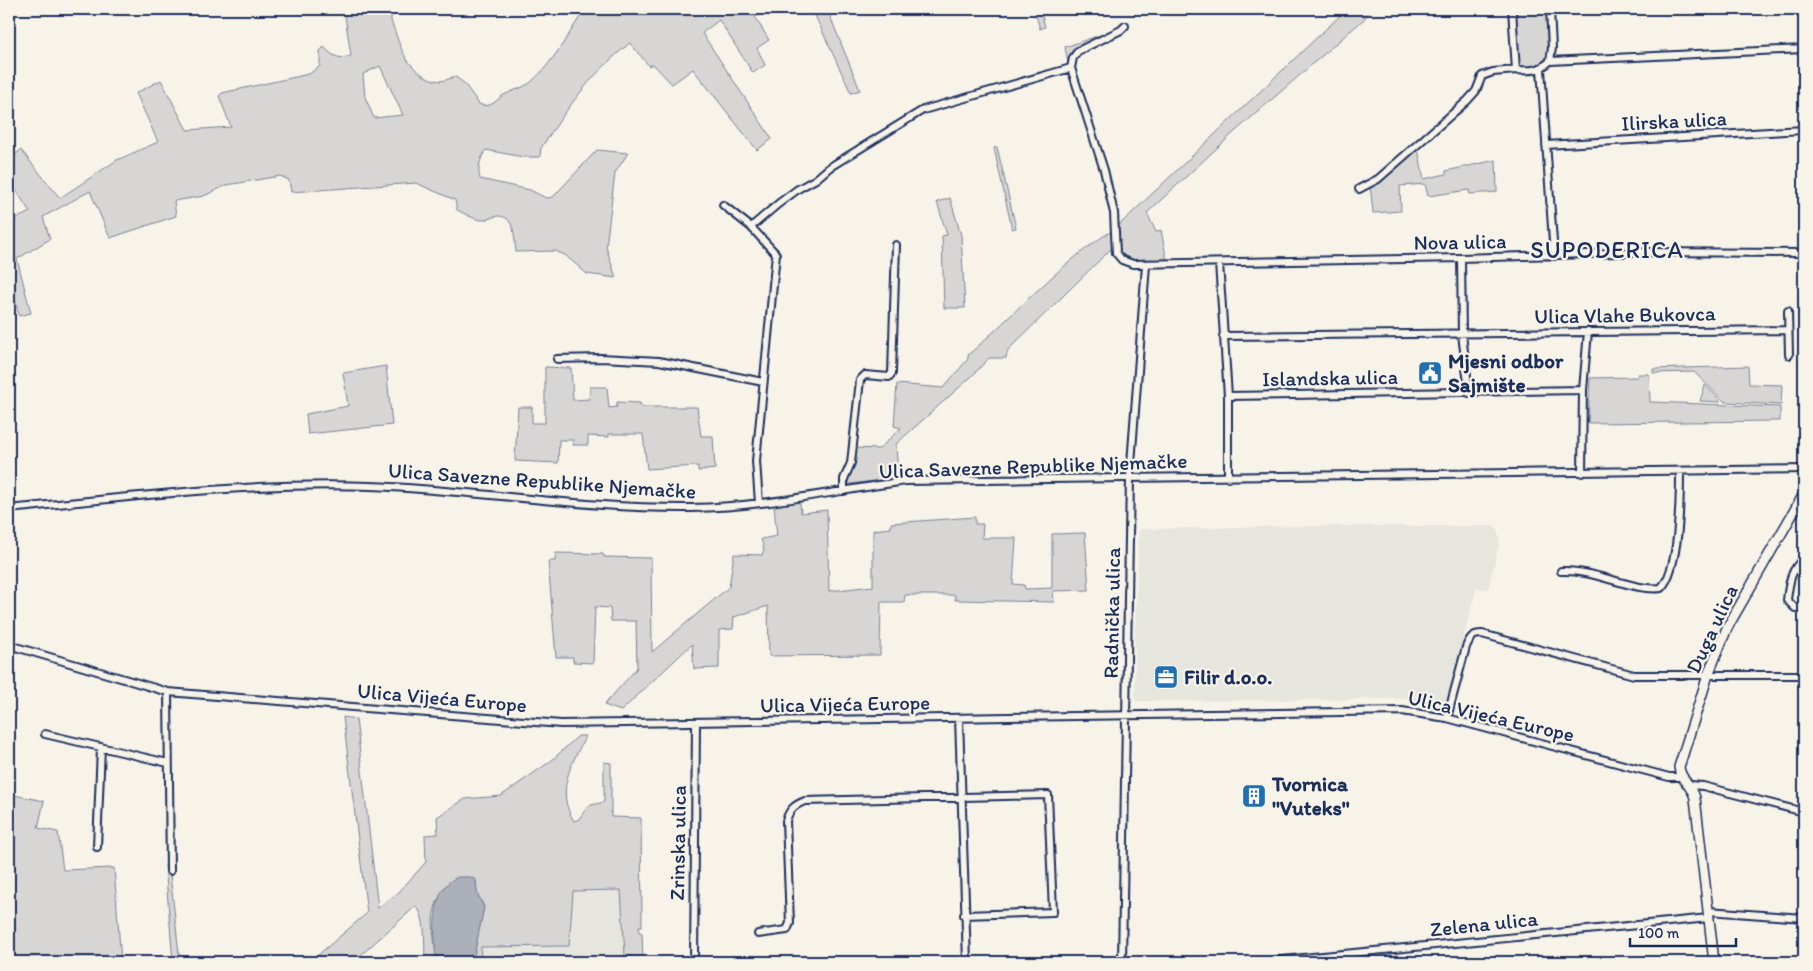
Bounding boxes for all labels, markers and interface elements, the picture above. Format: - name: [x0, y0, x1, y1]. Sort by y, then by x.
- street label: Ilirska ulica: [1621, 105, 1727, 136]
- street label: Nova ulica: [1413, 228, 1507, 255]
- district label: SUPODERICA: [1530, 235, 1684, 264]
- street label: Ulica Vlahe Bukovca: [1534, 300, 1716, 329]
- place label: Mjesni odbor Sajmište: [1448, 348, 1564, 398]
- public building icon: Mjesni odbor Sajmište: [1417, 360, 1443, 386]
- street label: Islandska ulica: [1262, 364, 1398, 391]
- street label: Ulica Savezne Republike Njemačke: [878, 448, 1188, 483]
- street label: Ulica Savezne Republike Njemačke: [387, 457, 697, 504]
- street label: Radnička ulica: [1098, 547, 1125, 679]
- street label: Duga ulica: [1680, 581, 1743, 677]
- office icon: Filir d.o.o.: [1153, 664, 1179, 690]
- place label: Filir d.o.o.: [1184, 664, 1272, 689]
- street label: Ulica Vijeća Europe: [356, 678, 528, 717]
- street label: Ulica Vijeća Europe: [1405, 684, 1577, 747]
- street label: Ulica Vijeća Europe: [760, 690, 930, 717]
- place label: Tvornica ''Vuteks'': [1271, 771, 1350, 820]
- building icon: Tvornica ''Vuteks'': [1241, 783, 1267, 809]
- street label: Zrinska ulica: [664, 785, 691, 901]
- street label: Zelena ulica: [1429, 905, 1539, 942]
- scale bar: [1630, 916, 1737, 948]
- text: 100 m: [1638, 924, 1680, 942]

